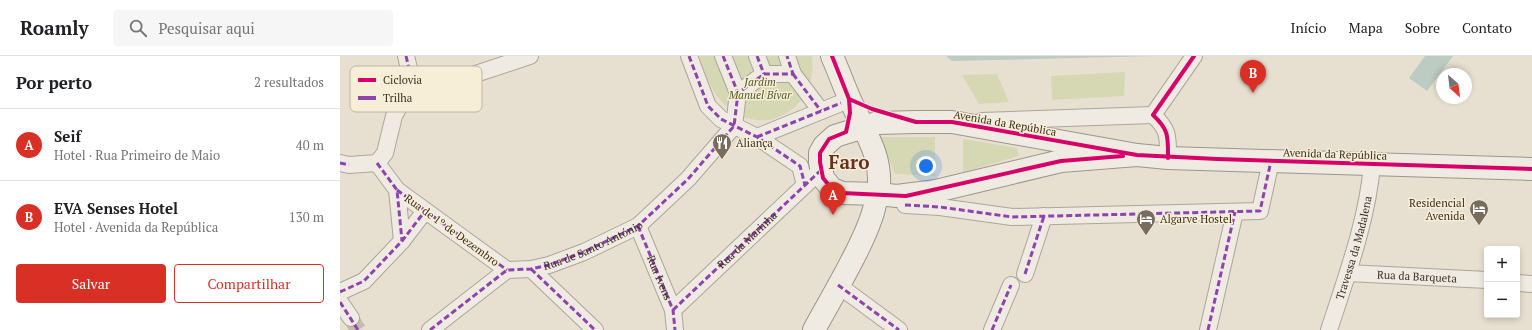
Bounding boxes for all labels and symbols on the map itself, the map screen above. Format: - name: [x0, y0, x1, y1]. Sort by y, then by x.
- pin: B: [1240, 60, 1266, 93]
- legend: [350, 66, 482, 112]
- north arrow: [1436, 68, 1472, 104]
- text: Ciclovia: [383, 73, 423, 87]
- park label: Jardim Manuel Bívar: [728, 75, 792, 102]
- text: Trilha: [383, 91, 413, 105]
- street label: Avenida da República: [952, 107, 1058, 139]
- restaurant icon: Aliança: [711, 132, 733, 160]
- place label: Aliança: [736, 136, 773, 150]
- street label: Avenida da República: [1283, 145, 1388, 163]
- district label: Faro: [829, 149, 869, 174]
- your location: [916, 156, 936, 176]
- pin: A: [820, 182, 846, 215]
- street label: Rua de 1º de Dezembro: [402, 191, 502, 269]
- street label: Travessa da Madalena: [1333, 194, 1375, 302]
- place label: Residencial Avenida: [1409, 196, 1465, 223]
- hotel icon: Residencial Avenida: [1468, 198, 1490, 226]
- street label: Rua da Marinha: [714, 208, 780, 272]
- hotel icon: Algarve Hostel: [1135, 208, 1157, 236]
- place label: Algarve Hostel: [1160, 212, 1232, 226]
- street label: Rua de Santo António: [542, 218, 646, 273]
- street label: Rua Ivens: [644, 253, 675, 303]
- street label: Rua da Barqueta: [1377, 267, 1458, 285]

